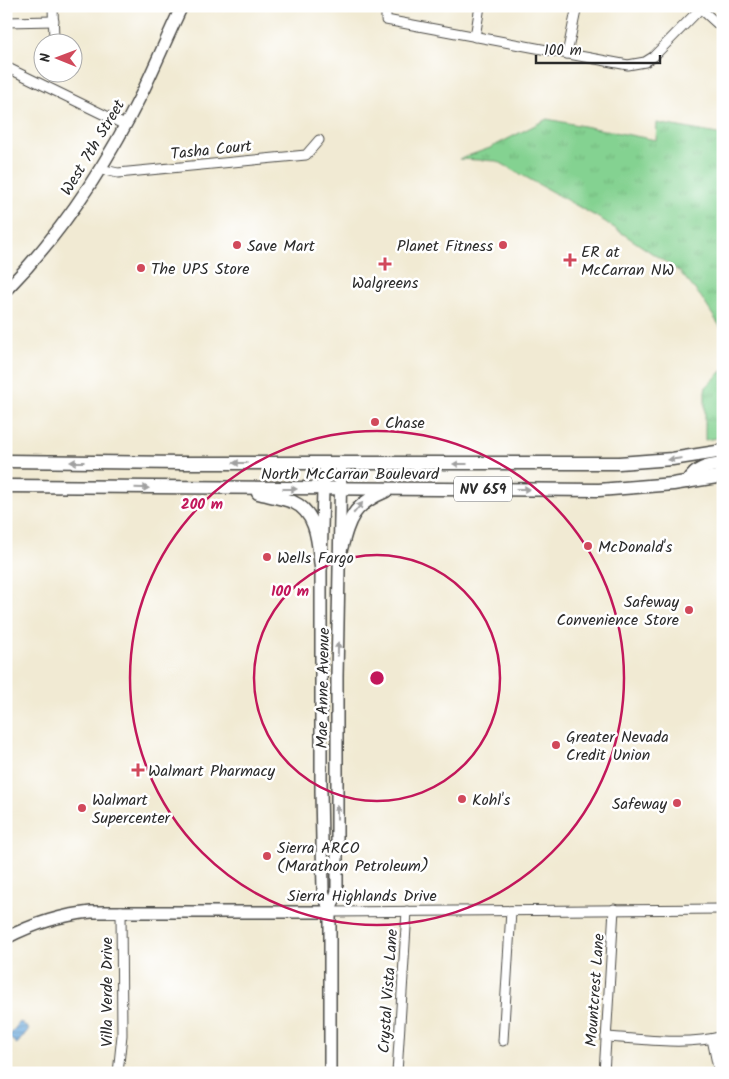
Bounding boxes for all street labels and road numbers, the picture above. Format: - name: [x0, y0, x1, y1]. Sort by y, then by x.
- street label: West 7th Street: [55, 94, 132, 201]
- street label: Tasha Court: [169, 134, 254, 167]
- street label: North McCarran Boulevard: [261, 462, 440, 487]
- road number: NV 659: [454, 476, 512, 502]
- street label: Mae Anne Avenue: [310, 627, 337, 749]
- street label: Sierra Highlands Drive: [287, 884, 437, 909]
- street label: Crystal Vista Lane: [372, 928, 405, 1054]
- street label: Mountcrest Lane: [579, 933, 612, 1047]
- street label: Villa Verde Drive: [95, 937, 120, 1047]

